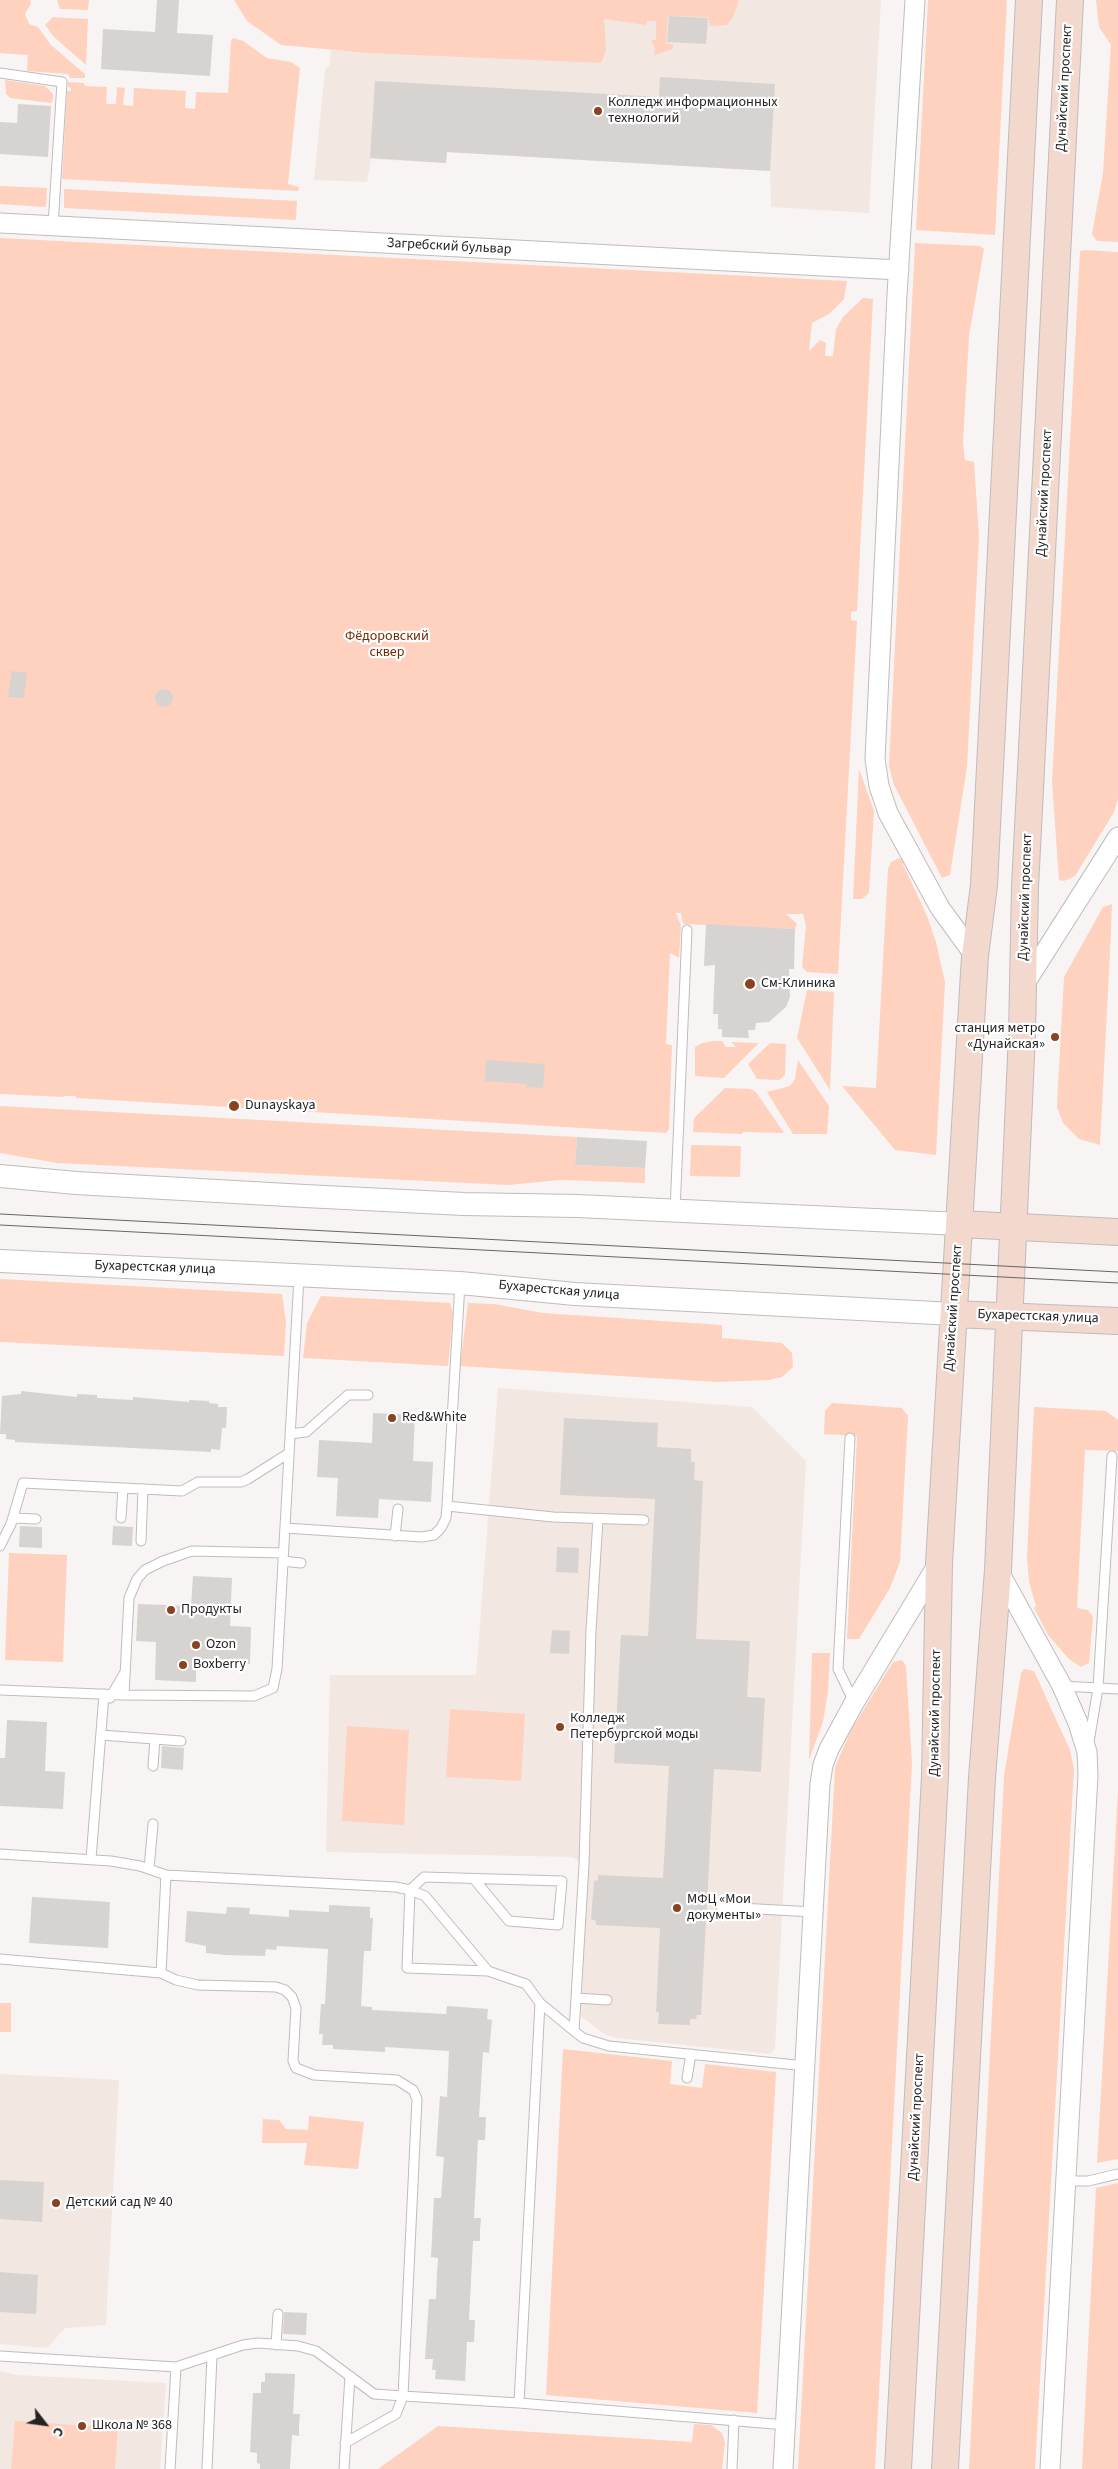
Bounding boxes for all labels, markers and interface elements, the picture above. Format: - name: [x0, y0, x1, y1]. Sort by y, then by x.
- street label: Дунайский проспект: [1053, 24, 1077, 152]
- place label: Колледж информационных технологий: [608, 95, 777, 128]
- marker: Колледж информационных технологий: [592, 105, 604, 117]
- street label: Загребский бульвар: [386, 235, 512, 259]
- street label: Дунайский проспект: [1033, 429, 1057, 557]
- park label: Фёдоровский сквер: [345, 629, 429, 662]
- street label: Дунайский проспект: [1015, 833, 1037, 961]
- place label: См-Клиника: [761, 976, 836, 992]
- marker: См-Клиника: [743, 977, 757, 991]
- place label: станция метро «Дунайская»: [954, 1021, 1045, 1054]
- marker: станция метро «Дунайская»: [1049, 1031, 1061, 1043]
- place label: Dunayskaya: [245, 1098, 316, 1114]
- marker: Dunayskaya: [227, 1099, 241, 1113]
- street label: Дунайский проспект: [941, 1244, 967, 1372]
- street label: Бухарестская улица: [94, 1257, 216, 1279]
- street label: Бухарестская улица: [498, 1277, 620, 1305]
- street label: Бухарестская улица: [977, 1306, 1099, 1328]
- place label: Red&White: [402, 1410, 467, 1426]
- marker: Red&White: [386, 1412, 398, 1424]
- place label: Продукты: [181, 1602, 242, 1618]
- marker: Продукты: [165, 1604, 177, 1616]
- place label: Ozon: [206, 1637, 236, 1653]
- marker: Ozon: [190, 1639, 202, 1651]
- street label: Дунайский проспект: [926, 1649, 946, 1777]
- place label: Boxberry: [193, 1657, 246, 1673]
- marker: Boxberry: [177, 1659, 189, 1671]
- place label: Колледж Петербургской моды: [570, 1711, 698, 1744]
- marker: Колледж Петербургской моды: [554, 1721, 566, 1733]
- place label: МФЦ «Мои документы»: [687, 1892, 761, 1924]
- marker: МФЦ «Мои документы»: [671, 1902, 683, 1914]
- street label: Дунайский проспект: [905, 2053, 929, 2181]
- place label: Детский сад № 40: [66, 2195, 173, 2211]
- marker: Детский сад № 40: [50, 2197, 62, 2209]
- north arrow: [20, 2399, 70, 2449]
- place label: Школа № 368: [92, 2418, 172, 2434]
- marker: Школа № 368: [76, 2420, 88, 2432]
- text: С: [47, 2423, 69, 2440]

